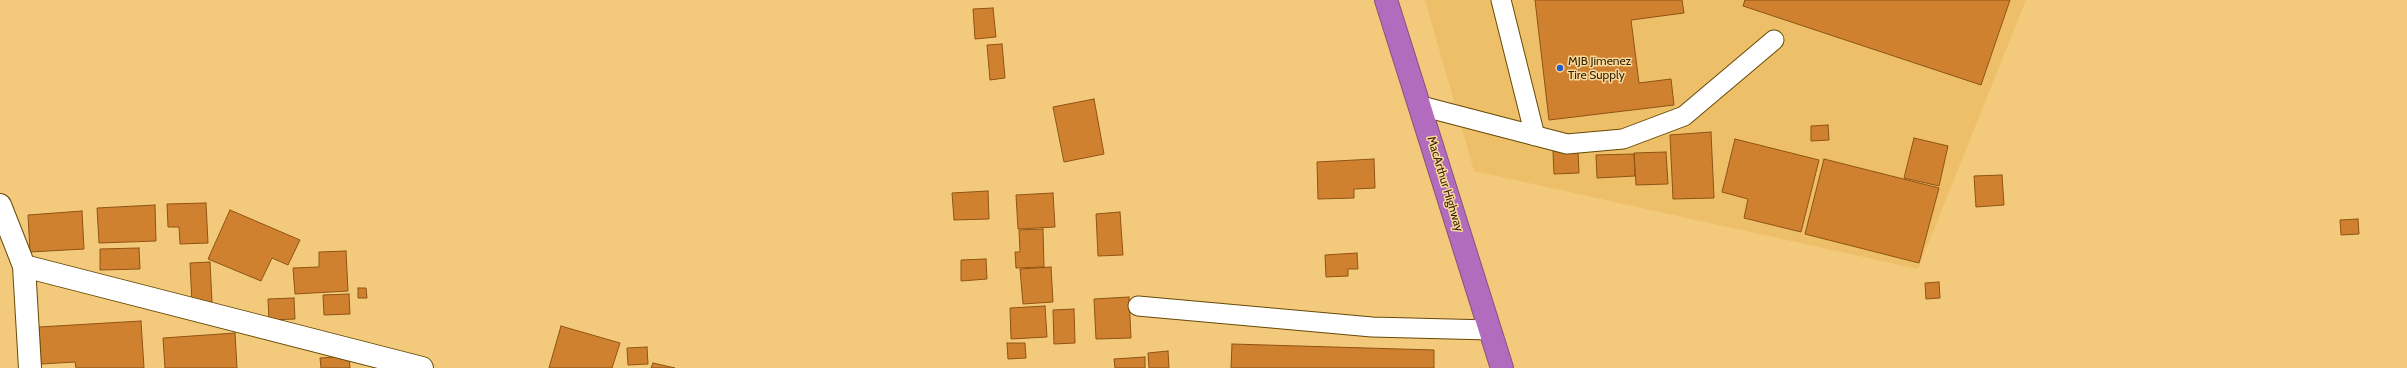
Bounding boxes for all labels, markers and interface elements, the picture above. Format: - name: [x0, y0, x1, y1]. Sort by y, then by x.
- place label: MJB Jimenez Tire Supply: [1568, 54, 1631, 82]
- marker: MJB Jimenez Tire Supply: [1555, 63, 1565, 73]
- street label: MacArthur Highway: [1424, 135, 1466, 233]

